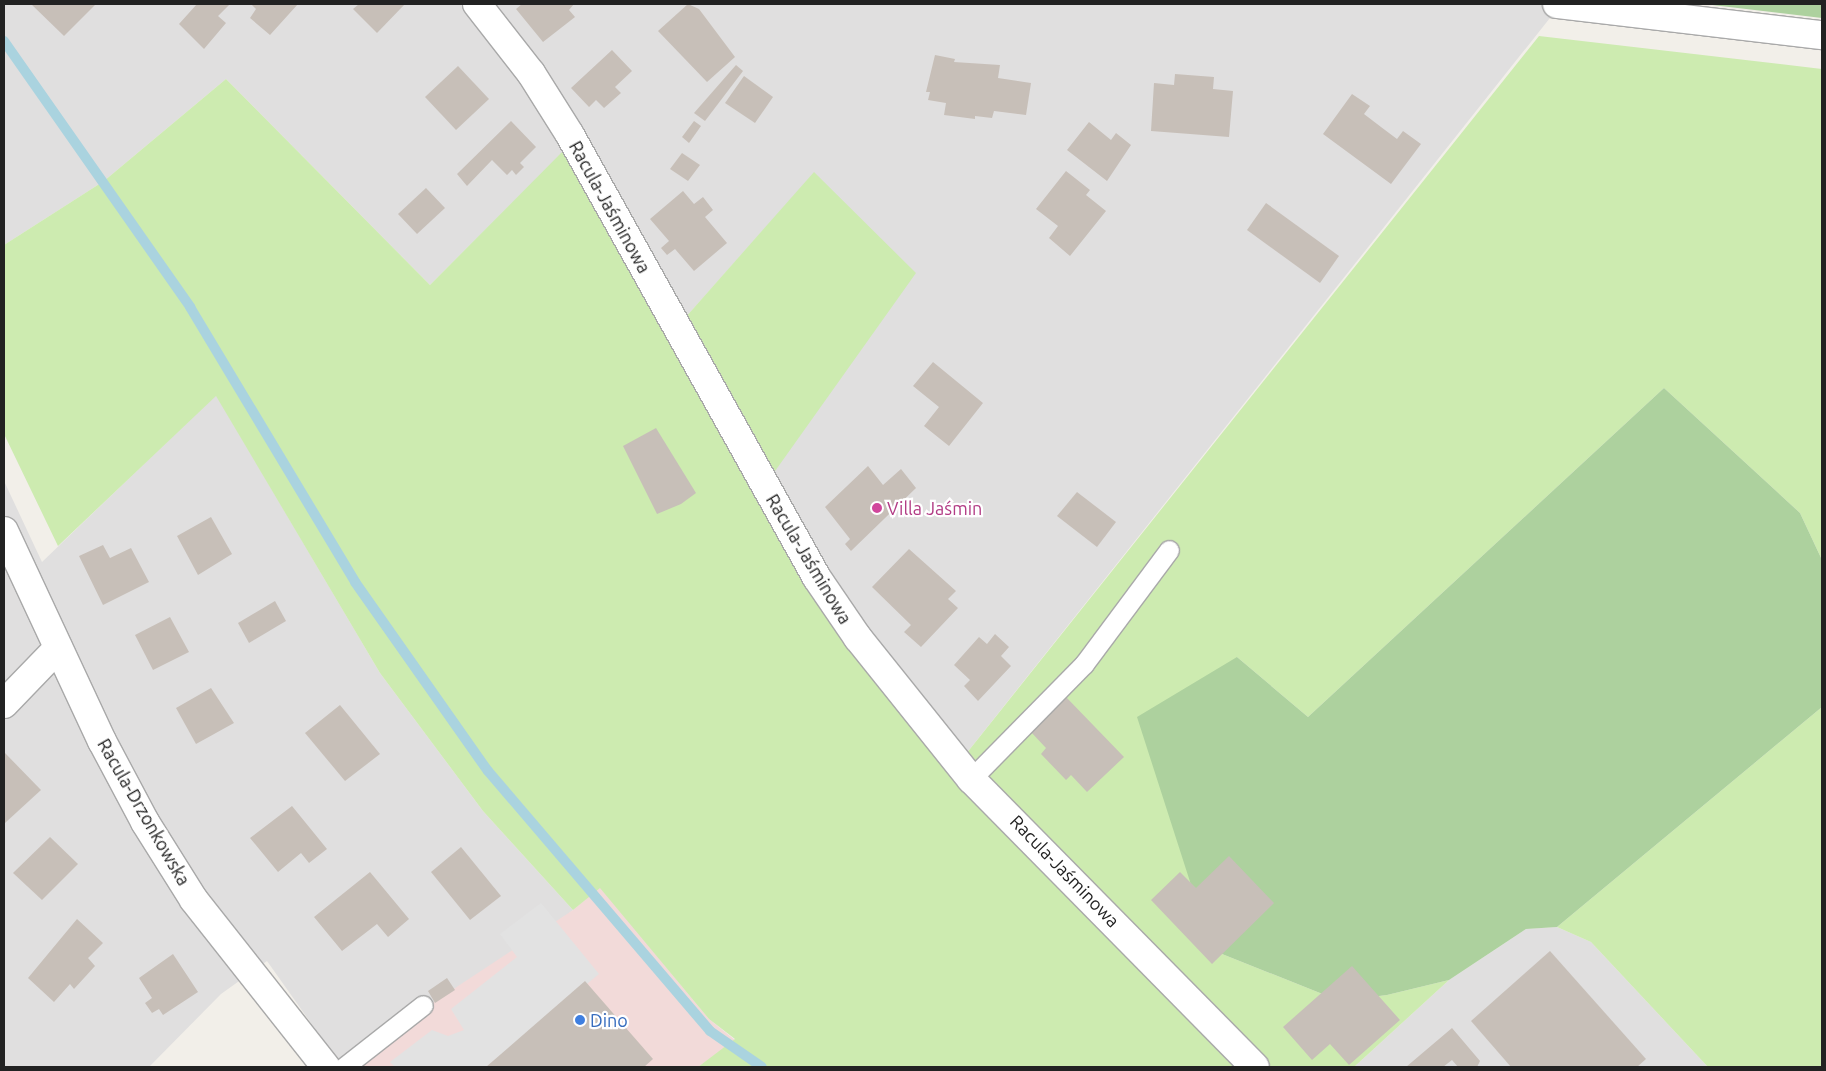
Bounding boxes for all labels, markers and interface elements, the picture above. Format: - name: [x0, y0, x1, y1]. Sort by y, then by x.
- street label: Racula-Jaśminowa: [565, 137, 655, 277]
- street label: Racula-Jaśminowa: [762, 490, 856, 628]
- place label: Villa Jaśmin: [887, 497, 982, 519]
- marker: Villa Jaśmin: [871, 502, 883, 514]
- street label: Racula-Drzonkowska: [93, 735, 195, 889]
- street label: Racula-Jaśminowa: [1006, 810, 1124, 932]
- place label: Dino: [590, 1009, 628, 1031]
- marker: Dino: [574, 1014, 586, 1026]

